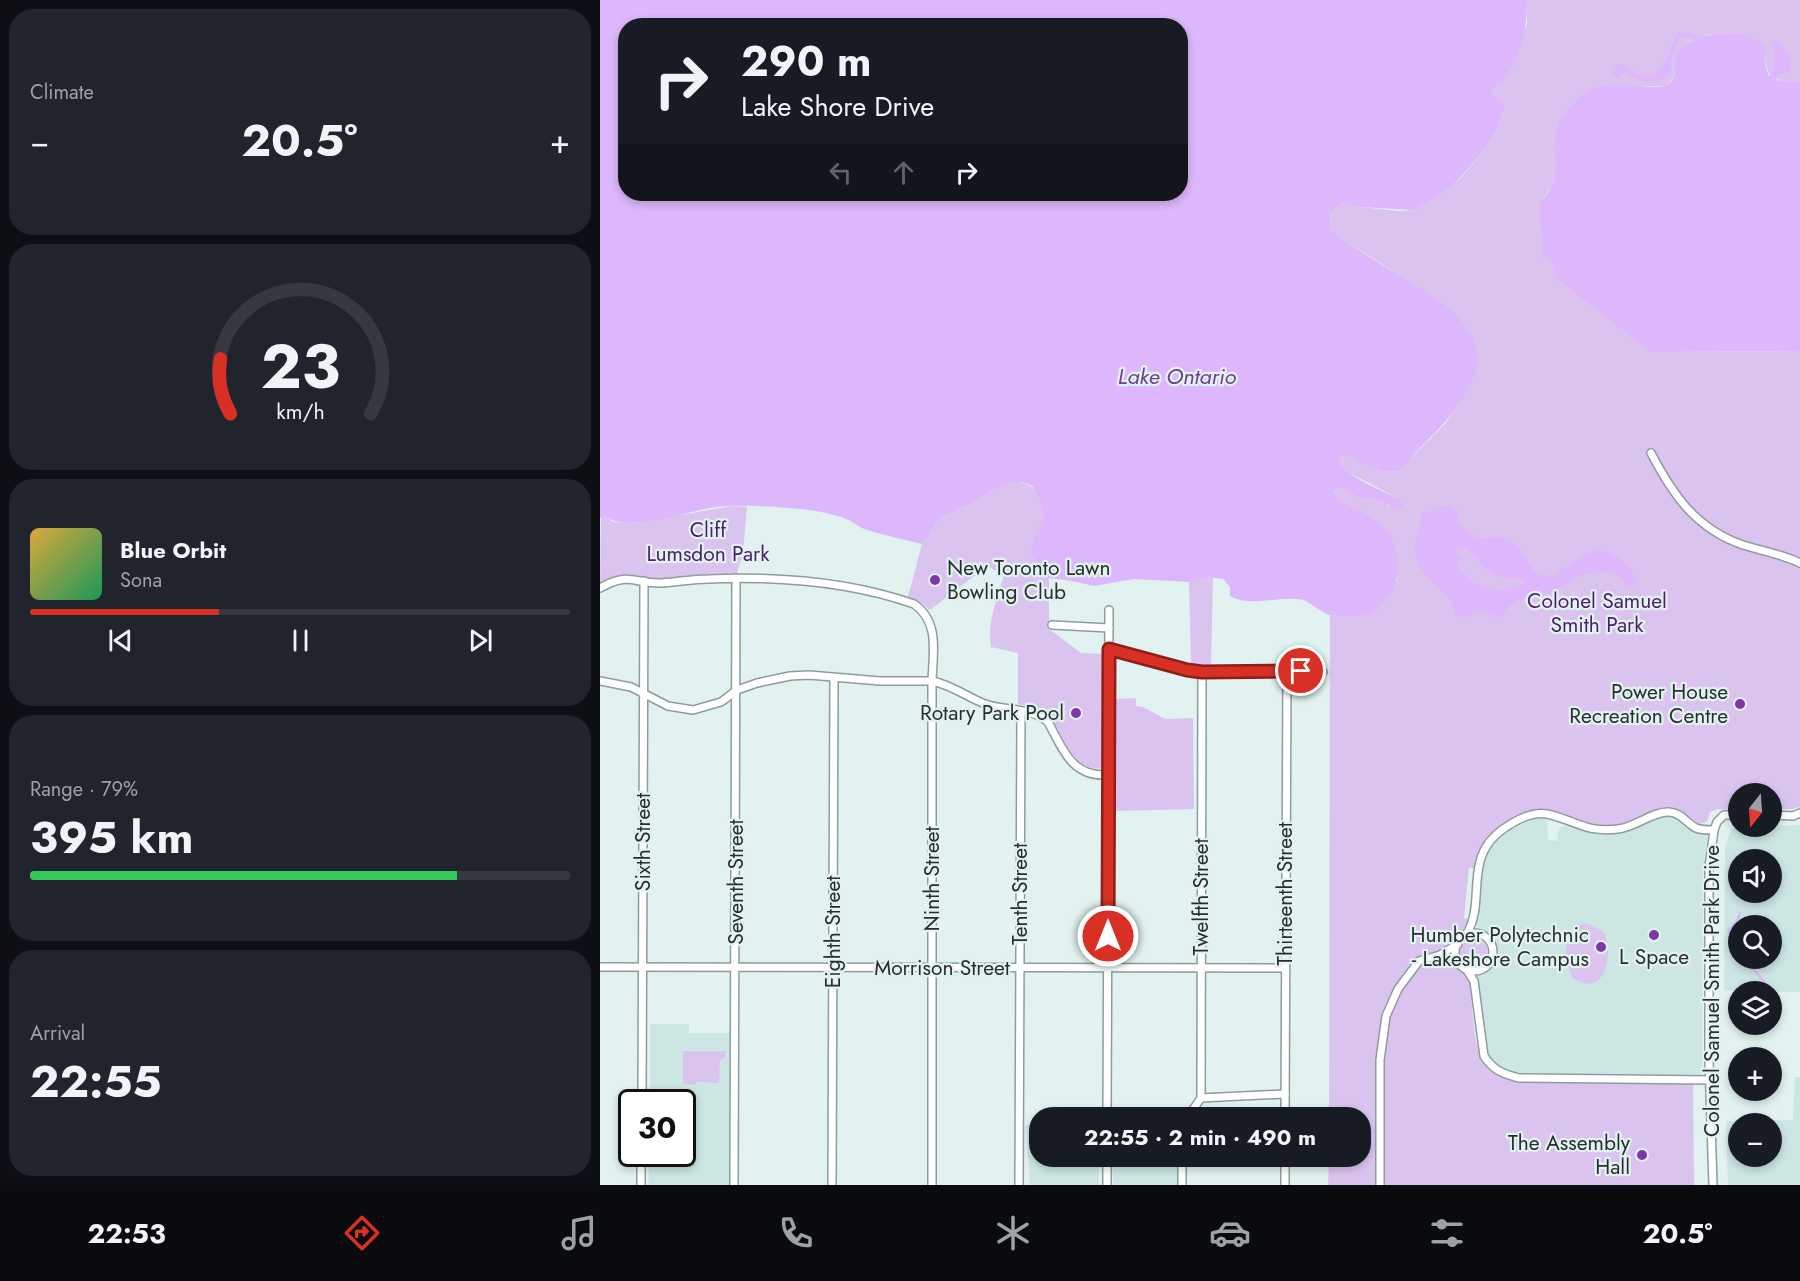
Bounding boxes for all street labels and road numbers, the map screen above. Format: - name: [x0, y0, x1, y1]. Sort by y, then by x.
- street label: Sixth Street: [628, 793, 658, 891]
- street label: Seventh Street: [721, 819, 751, 945]
- street label: Thirteenth Street: [1270, 822, 1300, 966]
- street label: Ninth Street: [917, 826, 947, 932]
- street label: Twelfth Street: [1186, 838, 1216, 956]
- street label: Tenth Street: [1005, 843, 1035, 945]
- street label: Colonel Samuel Smith Park Drive: [1697, 845, 1727, 1137]
- street label: Eighth Street: [818, 876, 848, 988]
- street label: Morrison Street: [874, 953, 1010, 983]

